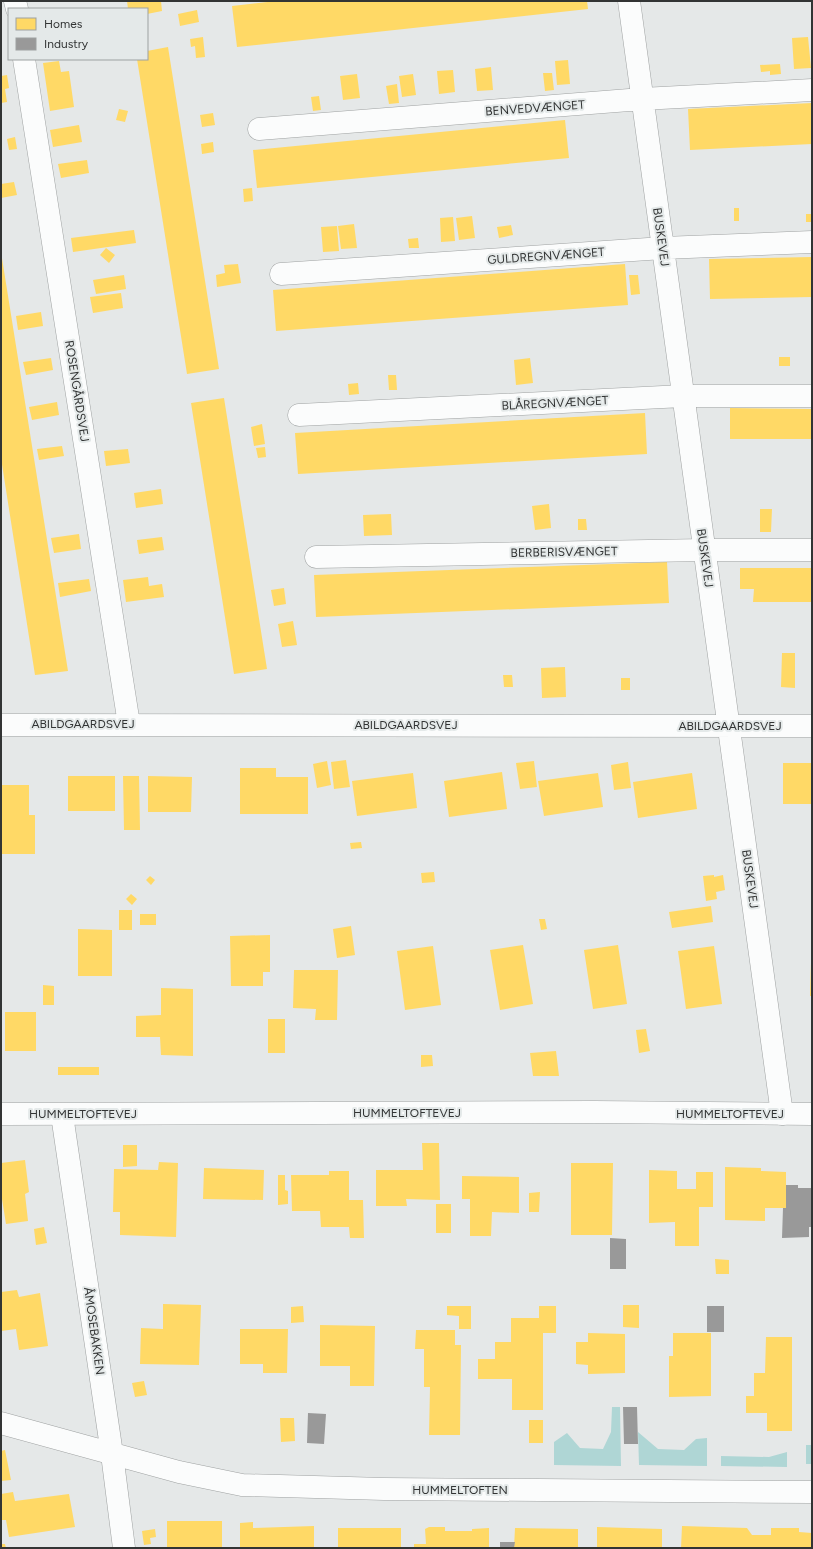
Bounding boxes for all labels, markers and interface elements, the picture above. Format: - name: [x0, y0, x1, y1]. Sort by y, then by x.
- legend: [8, 8, 148, 60]
- text: Homes: [44, 17, 83, 31]
- text: Industry: [44, 37, 89, 51]
- street label: BENVEDVÆNGET: [485, 98, 586, 118]
- street label: BUSKEVEJ: [650, 207, 672, 267]
- street label: GULDREGNVÆNGET: [487, 245, 606, 267]
- street label: ROSENGÅRDSVEJ: [62, 339, 92, 443]
- street label: BLÅREGNVÆNGET: [501, 393, 609, 413]
- street label: BUSKEVEJ: [694, 528, 716, 588]
- street label: BERBERISVÆNGET: [510, 544, 618, 560]
- street label: ABILDGAARDSVEJ: [31, 717, 135, 731]
- street label: ABILDGAARDSVEJ: [354, 718, 458, 732]
- street label: ABILDGAARDSVEJ: [678, 719, 782, 733]
- street label: BUSKEVEJ: [739, 849, 761, 909]
- street label: HUMMELTOFTEVEJ: [353, 1106, 461, 1120]
- street label: HUMMELTOFTEVEJ: [29, 1107, 137, 1121]
- street label: HUMMELTOFTEVEJ: [676, 1107, 784, 1121]
- street label: ÅMOSEBAKKEN: [81, 1286, 107, 1376]
- street label: HUMMELTOFTEN: [412, 1483, 508, 1497]

